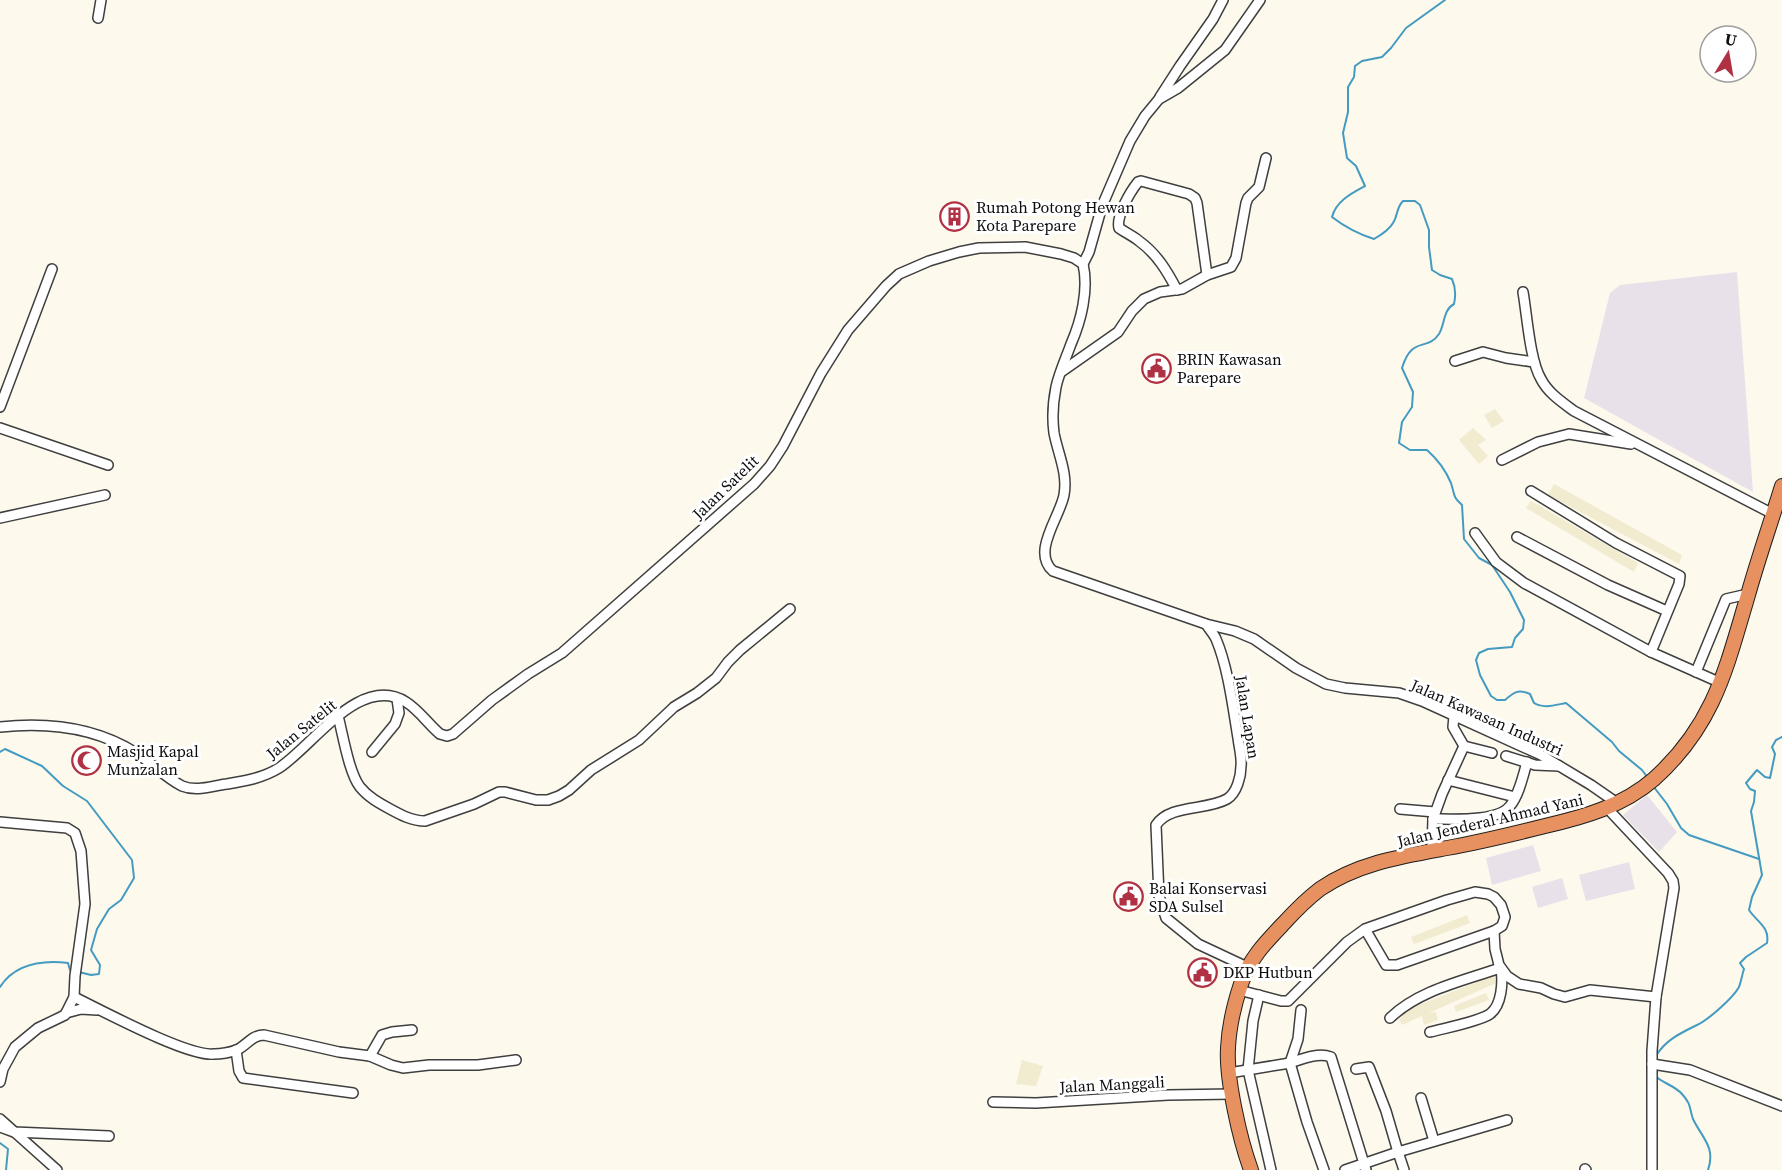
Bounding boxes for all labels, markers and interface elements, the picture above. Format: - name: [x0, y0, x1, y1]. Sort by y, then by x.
- north arrow: [1698, 24, 1758, 84]
- text: U: [1723, 27, 1739, 51]
- place label: Rumah Potong Hewan Kota Parepare: [976, 196, 1135, 236]
- building icon: Rumah Potong Hewan Kota Parepare: [939, 200, 971, 232]
- place label: BRIN Kawasan Parepare: [1177, 348, 1282, 388]
- public building icon: BRIN Kawasan Parepare: [1140, 352, 1172, 384]
- street label: Jalan Satelit: [686, 449, 763, 525]
- street label: Jalan Lapan: [1230, 673, 1266, 761]
- street label: Jalan Kawasan Industri: [1407, 673, 1567, 761]
- street label: Jalan Satelit: [261, 693, 341, 765]
- place label: Masjid Kapal Munzalan: [107, 740, 199, 780]
- mosque icon: Masjid Kapal Munzalan: [70, 744, 102, 776]
- street label: Jalan Jenderal Ahmad Yani: [1394, 788, 1585, 852]
- place label: Balai Konservasi SDA Sulsel: [1149, 877, 1267, 917]
- public building icon: Balai Konservasi SDA Sulsel: [1112, 881, 1144, 913]
- public building icon: DKP Hutbun: [1186, 956, 1218, 988]
- place label: DKP Hutbun: [1223, 961, 1313, 983]
- street label: Jalan Manggali: [1058, 1070, 1165, 1098]

